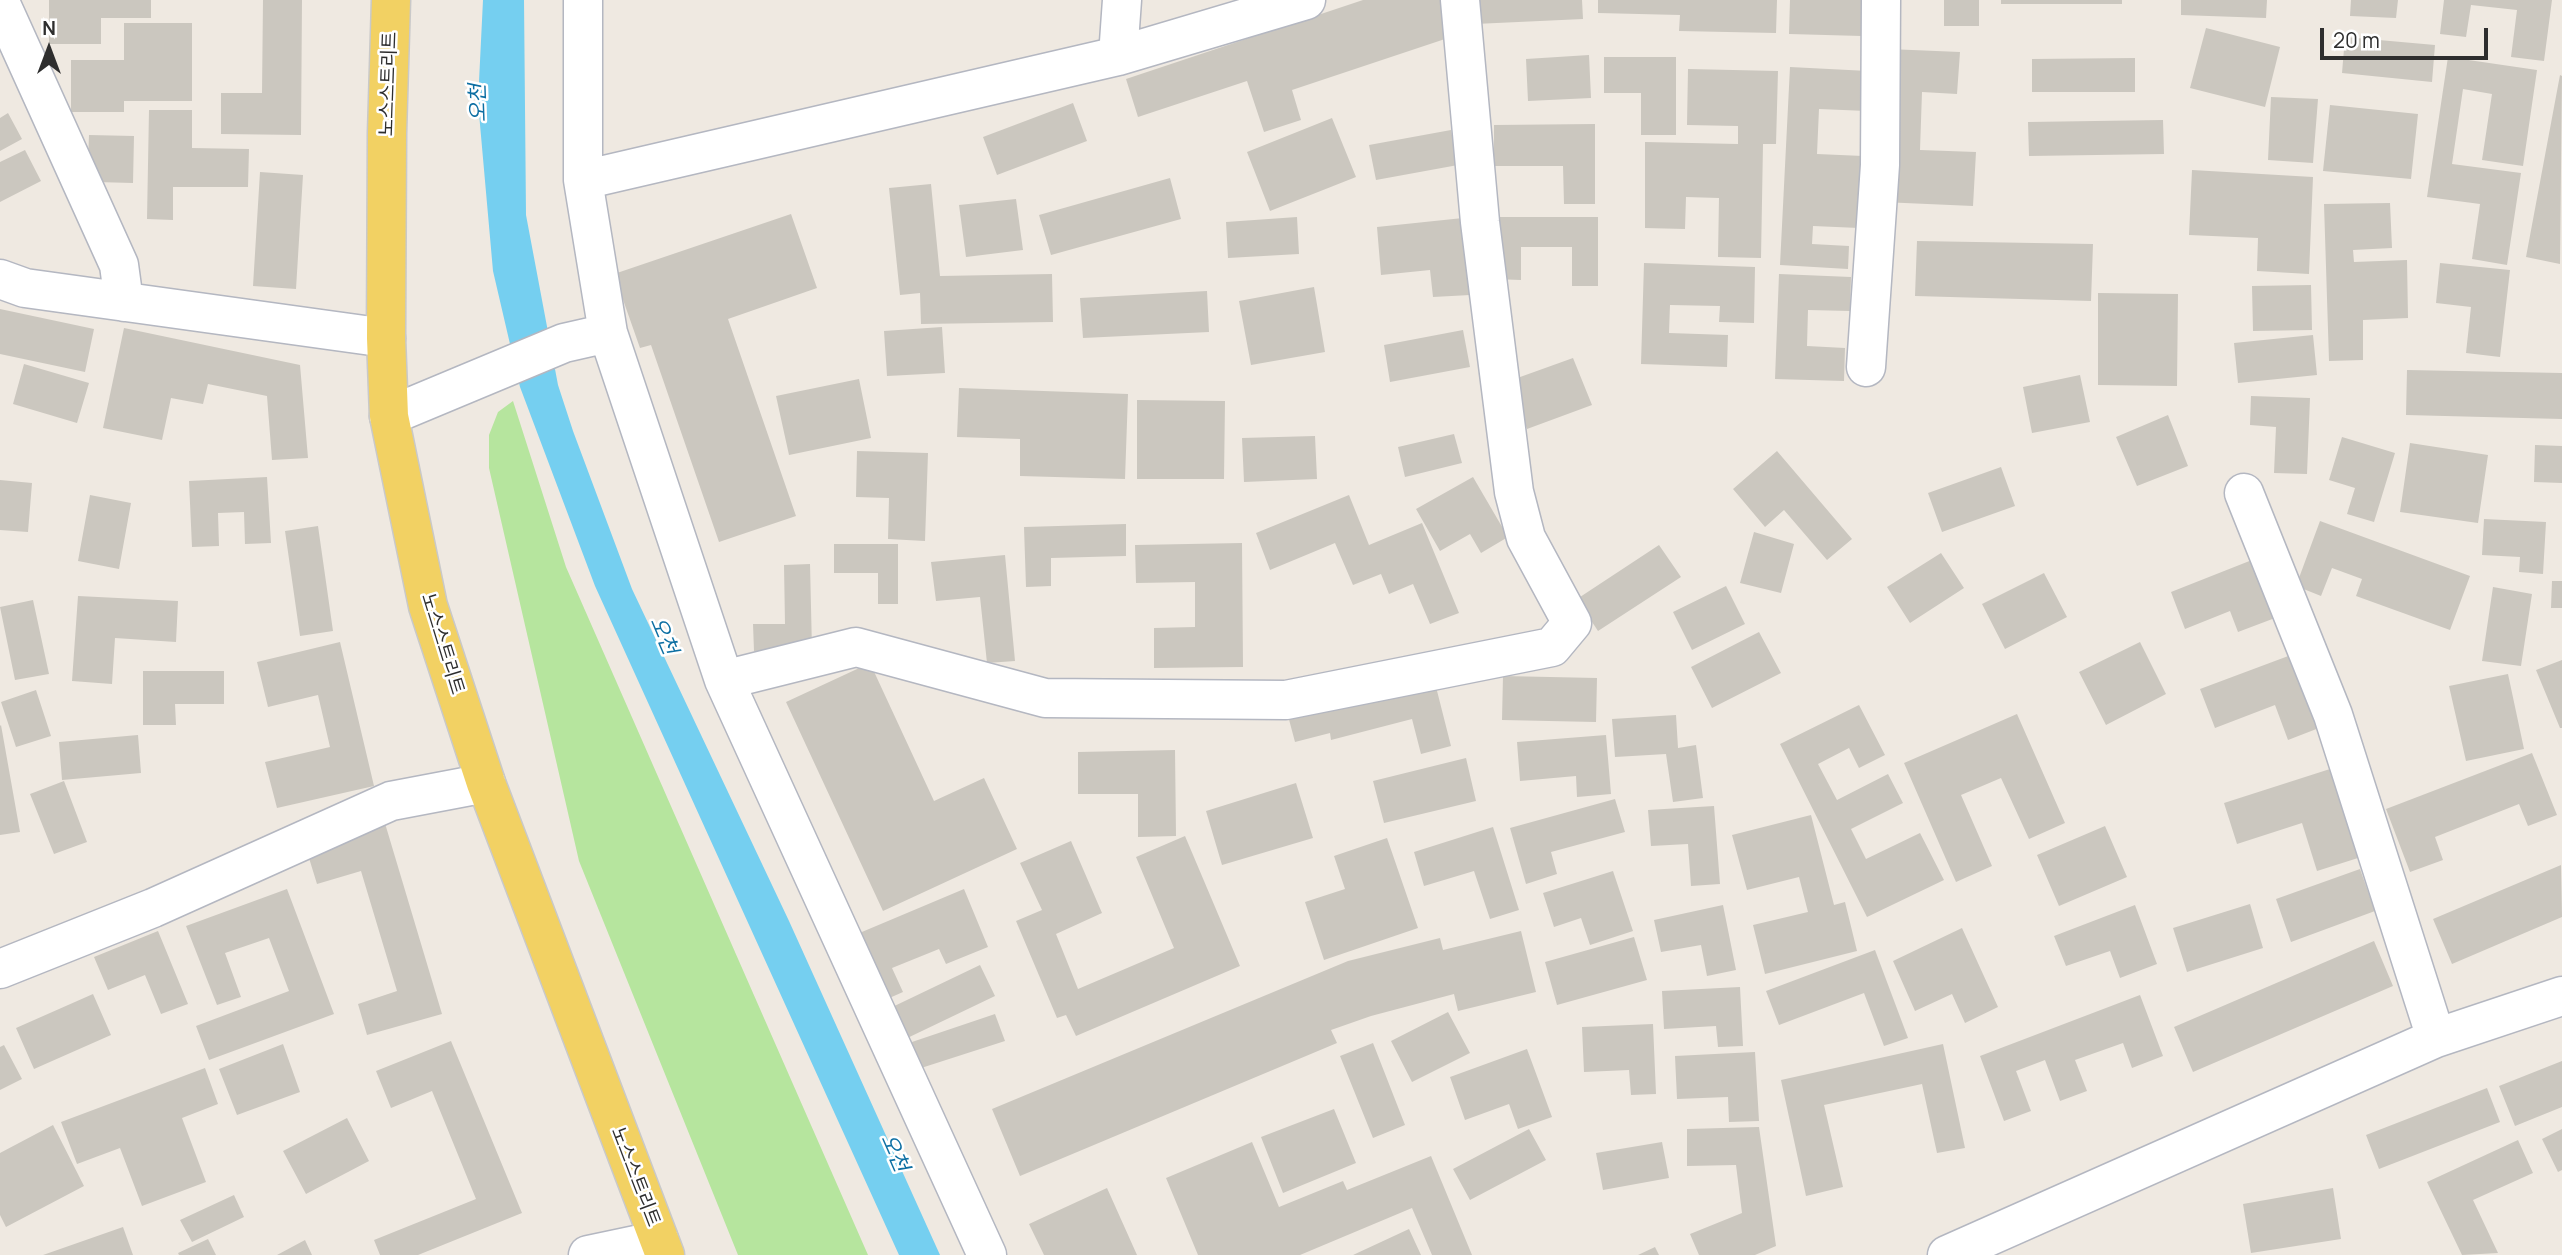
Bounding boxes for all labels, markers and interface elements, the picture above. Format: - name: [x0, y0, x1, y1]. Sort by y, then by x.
- north arrow: [14, 14, 84, 84]
- scale bar: [2324, 14, 2492, 58]
- text: N: [42, 15, 56, 41]
- text: 20 m: [2333, 26, 2380, 54]
- street label: 노스스트리트: [376, 31, 402, 137]
- water label: 오천: [466, 83, 492, 123]
- street label: 노스스트리트: [416, 591, 468, 697]
- water label: 오천: [644, 613, 682, 659]
- street label: 노스스트리트: [606, 1124, 664, 1230]
- water label: 오천: [875, 1130, 913, 1176]

